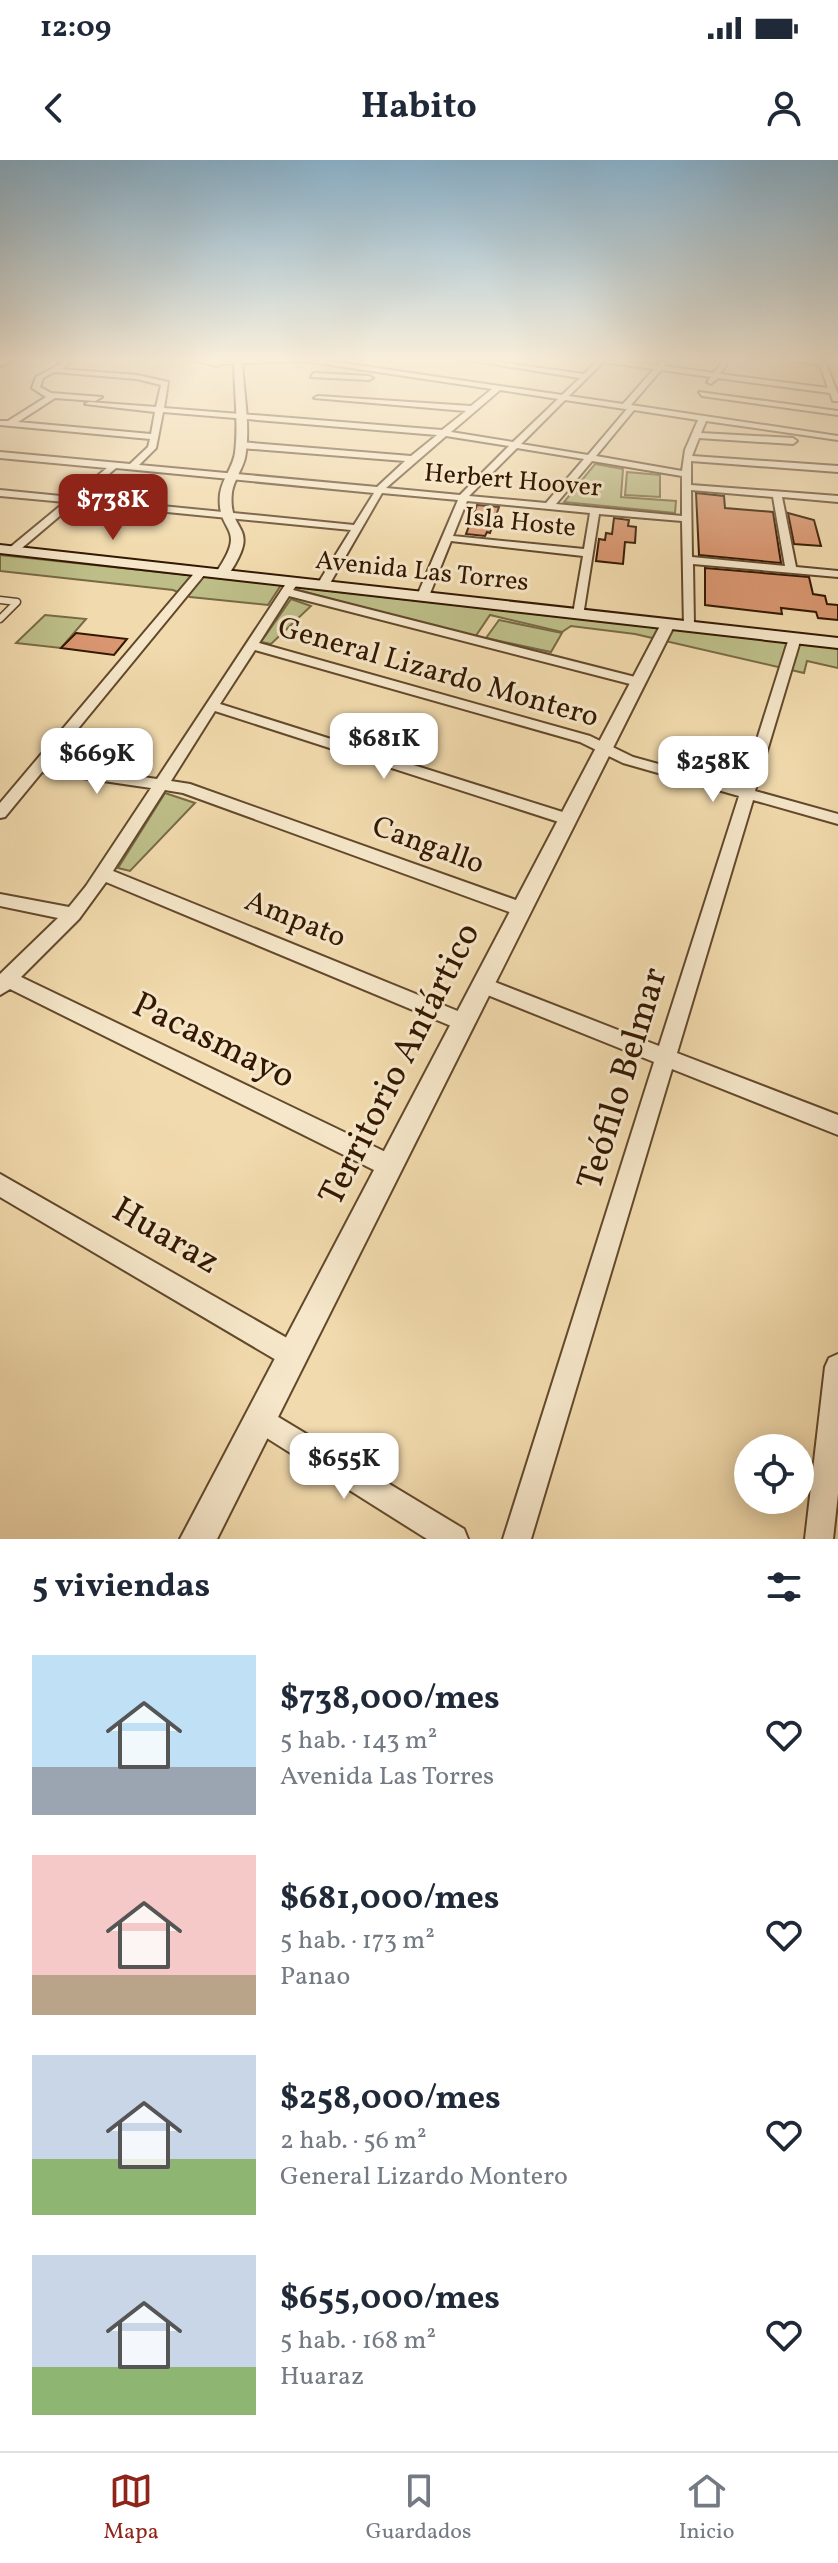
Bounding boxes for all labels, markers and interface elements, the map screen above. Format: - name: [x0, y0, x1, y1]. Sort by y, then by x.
- text: 12:09: [40, 7, 111, 49]
- text: Habito: [361, 83, 477, 133]
- icon: back: [32, 86, 76, 130]
- icon: person: [762, 86, 806, 130]
- street label: Herbert Hoover: [423, 455, 603, 507]
- pin: $738K: [57, 474, 169, 542]
- text: $738K: [77, 482, 149, 518]
- street label: Isla Hoste: [462, 499, 578, 547]
- street label: Avenida Las Torres: [314, 543, 530, 601]
- street label: General Lizardo Montero: [273, 607, 603, 739]
- pin: $681K: [328, 713, 440, 781]
- text: $681K: [348, 721, 420, 757]
- pin: $669K: [41, 728, 153, 796]
- text: $669K: [59, 736, 135, 772]
- pin: $258K: [657, 736, 769, 804]
- text: $258K: [676, 744, 750, 780]
- street label: Cangallo: [366, 806, 490, 886]
- street label: Ampato: [238, 881, 352, 959]
- street label: Territorio Antártico: [308, 915, 494, 1215]
- street label: Teófilo Belmar: [567, 962, 681, 1196]
- street label: Pacasmayo: [123, 981, 303, 1103]
- street label: Huaraz: [102, 1186, 228, 1288]
- pin: $655K: [288, 1433, 400, 1501]
- map controls: [734, 1434, 814, 1514]
- button: locate: [734, 1434, 814, 1514]
- text: $655K: [308, 1441, 380, 1477]
- text: 5 viviendas: [32, 1564, 210, 1611]
- icon: filters: [762, 1565, 806, 1609]
- text: $738,000/mes: [280, 1676, 500, 1723]
- icon: home: [96, 1687, 192, 1783]
- icon: heart: [762, 1713, 806, 1757]
- text: 5 hab. · 143 m²: [280, 1723, 437, 1759]
- text: Avenida Las Torres: [280, 1759, 494, 1795]
- text: $681,000/mes: [280, 1876, 500, 1923]
- icon: home: [96, 1887, 192, 1983]
- icon: heart: [762, 1913, 806, 1957]
- text: 5 hab. · 173 m²: [280, 1923, 435, 1959]
- text: Panao: [280, 1959, 350, 1995]
- text: $258,000/mes: [280, 2076, 501, 2123]
- icon: home: [96, 2087, 192, 2183]
- icon: heart: [762, 2113, 806, 2157]
- text: 2 hab. · 56 m²: [280, 2123, 427, 2159]
- text: General Lizardo Montero: [280, 2159, 568, 2195]
- text: $655,000/mes: [280, 2276, 500, 2323]
- icon: home: [96, 2287, 192, 2383]
- icon: heart: [762, 2313, 806, 2357]
- text: 5 hab. · 168 m²: [280, 2323, 436, 2359]
- text: Huaraz: [280, 2359, 364, 2395]
- tab: Mapa: [104, 2469, 159, 2548]
- tab: Guardados: [366, 2469, 471, 2548]
- tab: Inicio: [679, 2469, 734, 2548]

